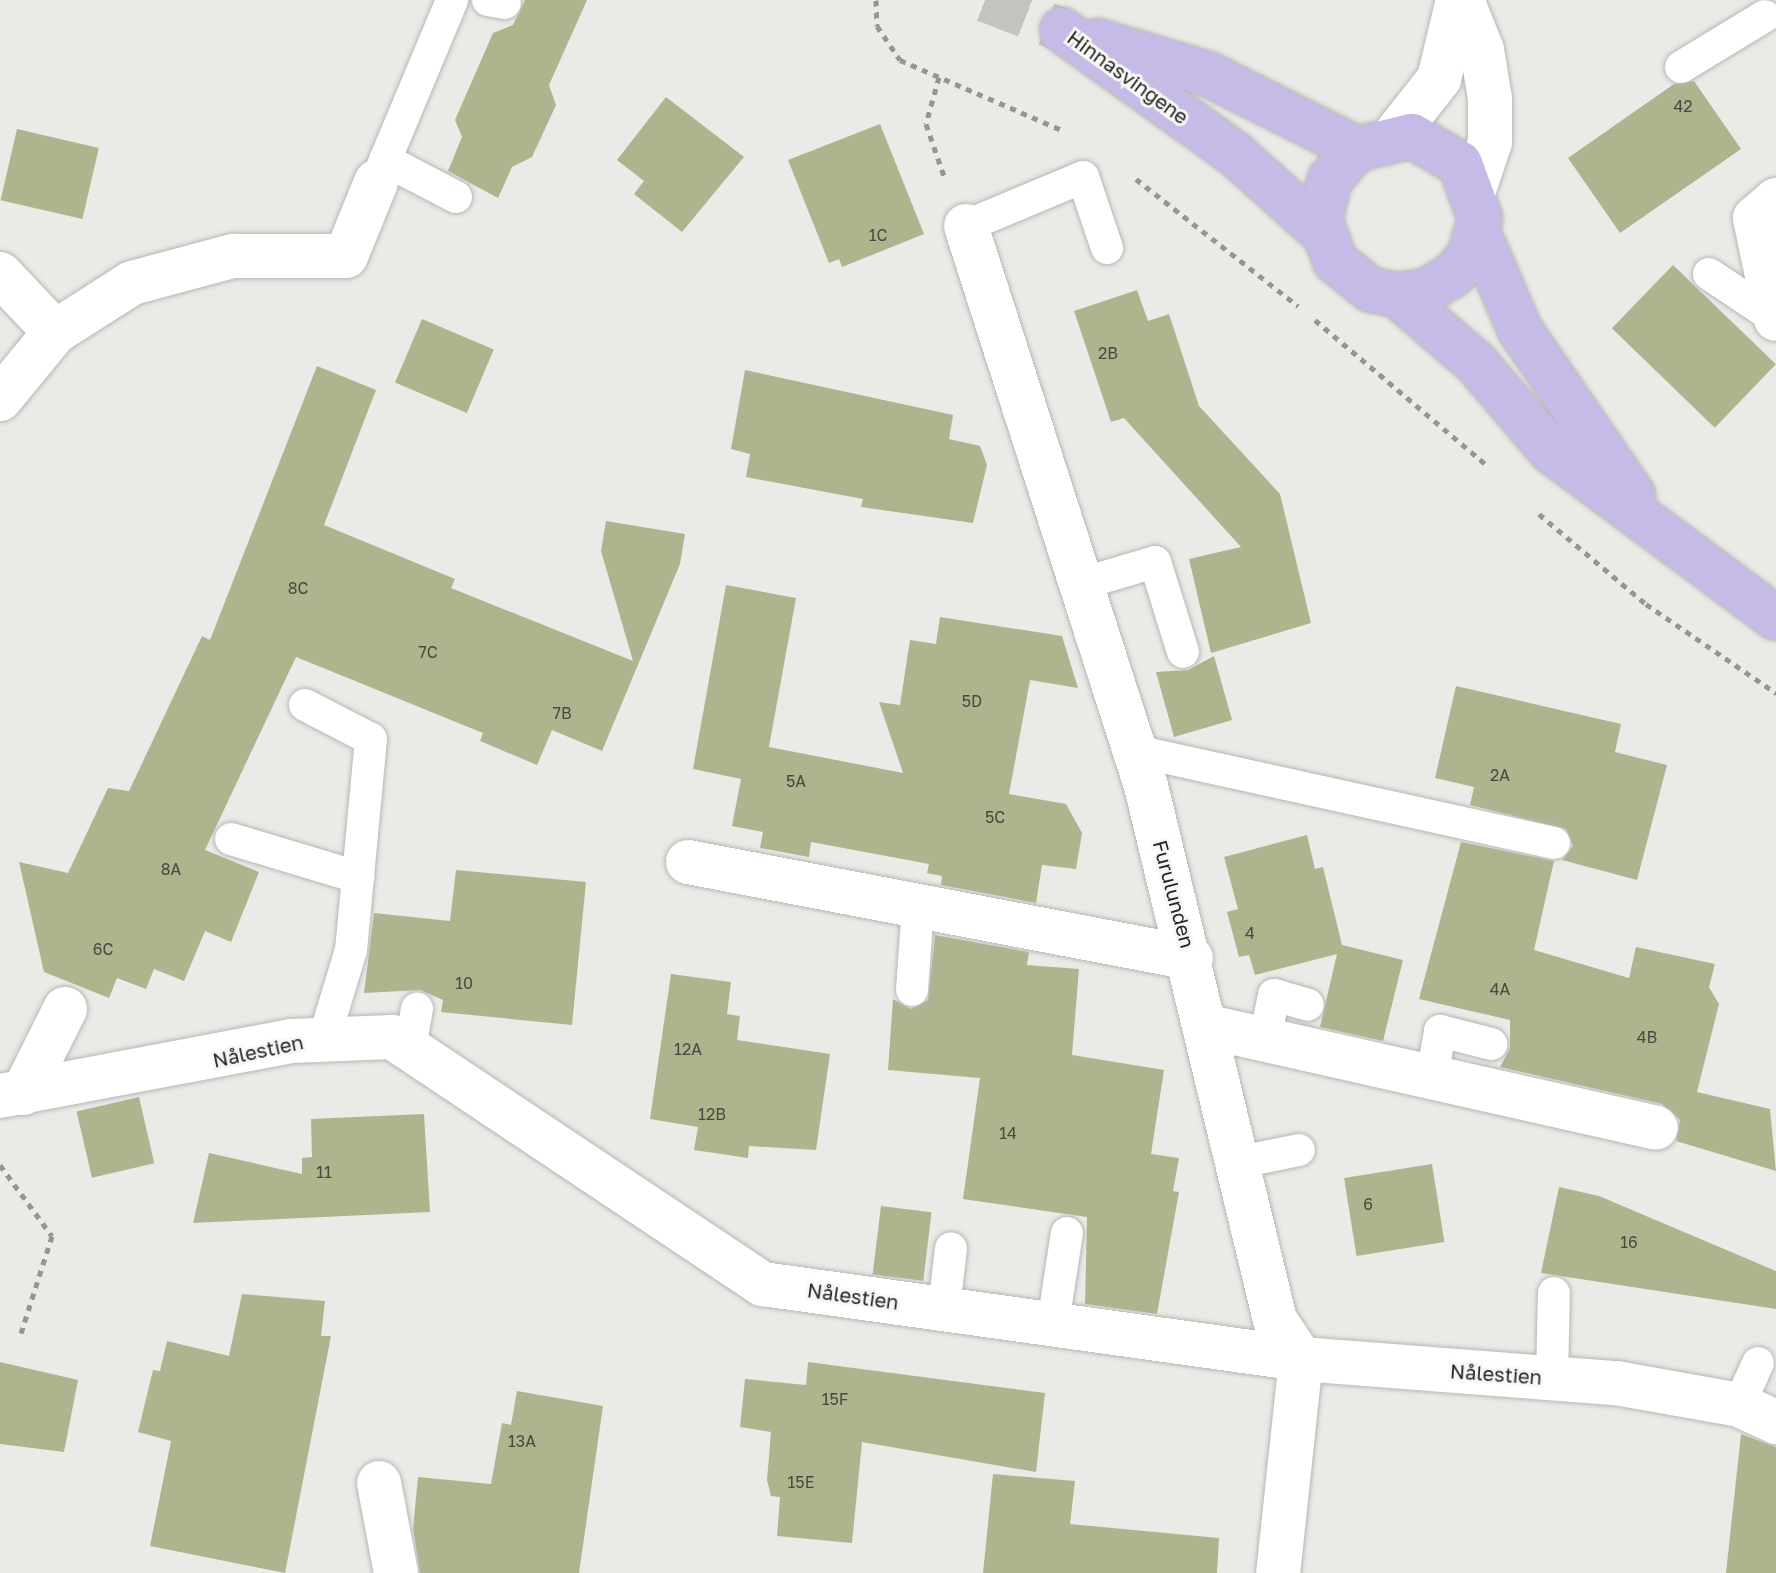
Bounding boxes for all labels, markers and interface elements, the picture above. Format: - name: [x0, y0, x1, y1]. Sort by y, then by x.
- street label: Hinnasvingene: [1063, 25, 1193, 129]
- house number: 42: [1673, 96, 1693, 116]
- house number: 1C: [869, 225, 887, 245]
- house number: 2B: [1098, 343, 1118, 363]
- house number: 8C: [288, 578, 308, 598]
- house number: 7C: [418, 642, 438, 662]
- house number: 5D: [962, 691, 982, 711]
- house number: 7B: [552, 703, 572, 723]
- house number: 2A: [1490, 765, 1510, 785]
- house number: 5A: [786, 771, 806, 791]
- house number: 5C: [985, 807, 1005, 827]
- street label: Furulunden: [1148, 837, 1200, 951]
- house number: 8A: [161, 859, 181, 879]
- house number: 4: [1245, 923, 1255, 943]
- house number: 6C: [93, 939, 113, 959]
- house number: 10: [455, 973, 473, 993]
- house number: 4A: [1490, 979, 1510, 999]
- house number: 4B: [1637, 1027, 1657, 1047]
- street label: Nålestien: [210, 1030, 306, 1072]
- house number: 12A: [674, 1039, 702, 1059]
- house number: 12B: [698, 1104, 726, 1124]
- house number: 14: [999, 1123, 1017, 1143]
- house number: 11: [316, 1162, 332, 1182]
- house number: 6: [1363, 1194, 1373, 1214]
- house number: 16: [1620, 1232, 1638, 1252]
- street label: Nålestien: [806, 1278, 900, 1314]
- street label: Nålestien: [1449, 1359, 1543, 1389]
- house number: 15F: [822, 1389, 848, 1409]
- house number: 13A: [508, 1431, 536, 1451]
- house number: 15E: [788, 1472, 814, 1492]

